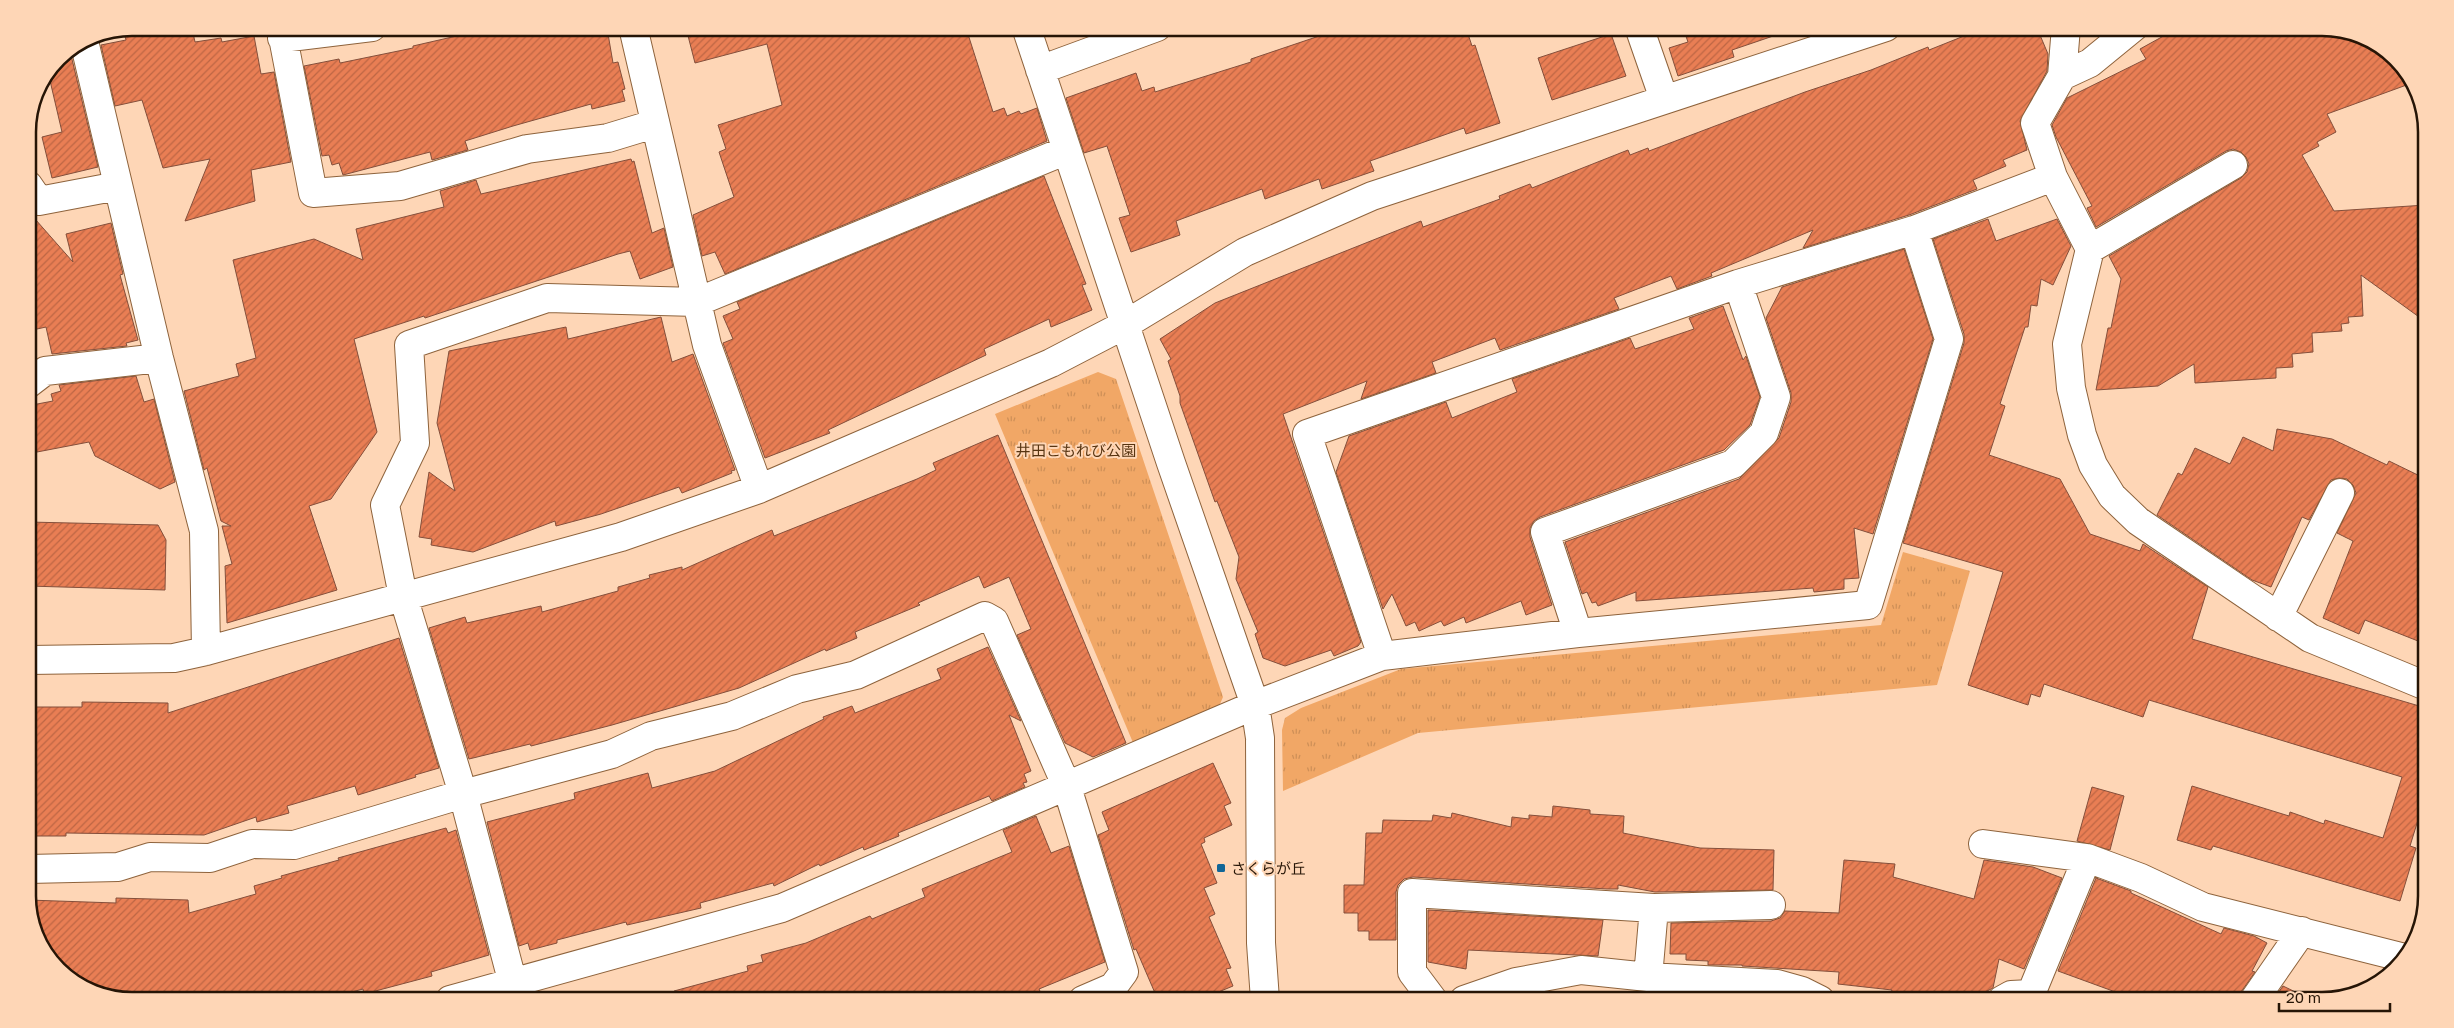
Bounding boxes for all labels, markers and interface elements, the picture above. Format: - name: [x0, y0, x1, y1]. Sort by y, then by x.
- park label: 井田こもれび公園: [1016, 441, 1136, 459]
- place label: さくらが丘: [1231, 859, 1306, 877]
- marker: さくらが丘: [1215, 862, 1227, 874]
- scale bar: [2279, 980, 2390, 1012]
- text: 20 m: [2286, 988, 2321, 1006]

